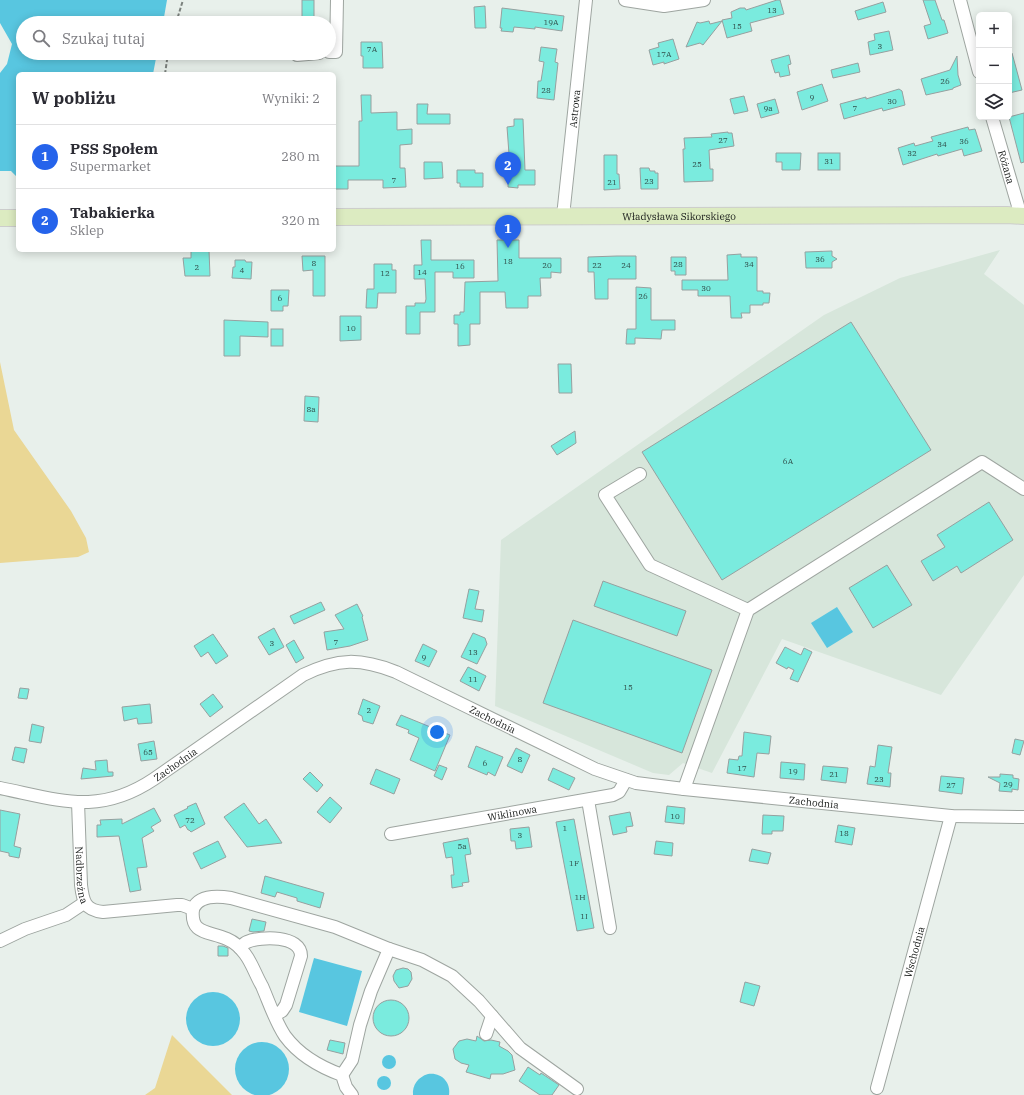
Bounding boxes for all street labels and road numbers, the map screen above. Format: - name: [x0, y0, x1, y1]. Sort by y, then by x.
- street label: Astrowa: [566, 88, 583, 128]
- street label: Różana: [996, 148, 1018, 186]
- street label: Władysława Sikorskiego: [622, 209, 736, 223]
- street label: Zachodnia: [467, 702, 519, 736]
- street label: Zachodnia: [151, 744, 200, 784]
- street label: Zachodnia: [788, 793, 840, 811]
- street label: Wiklinowa: [486, 802, 538, 823]
- street label: Nadbrzeżna: [73, 846, 91, 906]
- street label: Wschodnia: [901, 924, 927, 979]

